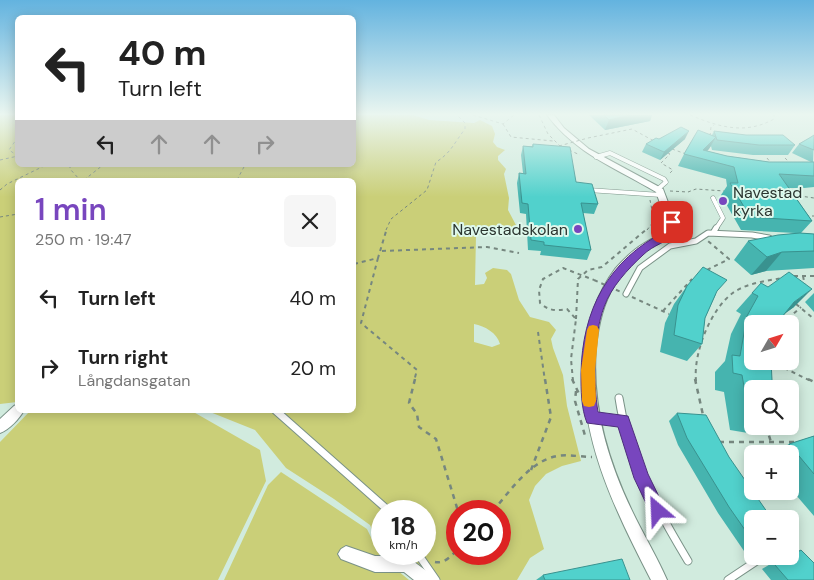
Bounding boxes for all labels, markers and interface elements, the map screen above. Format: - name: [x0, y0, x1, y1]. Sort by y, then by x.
- text: 40 m: [118, 30, 207, 76]
- icon: left: [35, 35, 100, 100]
- text: Turn left: [118, 74, 202, 103]
- icon: left: [92, 130, 120, 158]
- icon: ahead: [145, 130, 173, 158]
- icon: ahead: [198, 130, 226, 158]
- icon: right: [251, 130, 279, 158]
- place label: Navestad kyrka: [733, 182, 802, 221]
- text: 1 min: [35, 190, 107, 229]
- button: close: [284, 195, 336, 247]
- marker: Navestad kyrka: [717, 195, 729, 207]
- pin: [651, 201, 693, 243]
- icon: arrive: [658, 208, 686, 236]
- place label: Navestadskolan: [452, 219, 568, 240]
- marker: Navestadskolan: [572, 223, 584, 235]
- text: 250 m · 19:47: [35, 229, 132, 250]
- icon: left: [35, 284, 63, 312]
- text: Turn left: [78, 286, 156, 311]
- text: 40 m: [289, 286, 336, 311]
- north arrow: [744, 315, 799, 370]
- map controls: [744, 315, 799, 565]
- text: Turn right: [78, 345, 168, 370]
- icon: right: [35, 354, 63, 382]
- text: 20 m: [290, 356, 336, 381]
- text: Långdansgatan: [78, 370, 190, 391]
- button: search: [744, 380, 799, 435]
- button: +: [744, 445, 799, 500]
- position arrow: [631, 484, 683, 536]
- speed limit sign: 20: [446, 500, 511, 565]
- text: 18: [391, 510, 416, 543]
- button: −: [744, 510, 799, 565]
- text: km/h: [389, 537, 418, 553]

